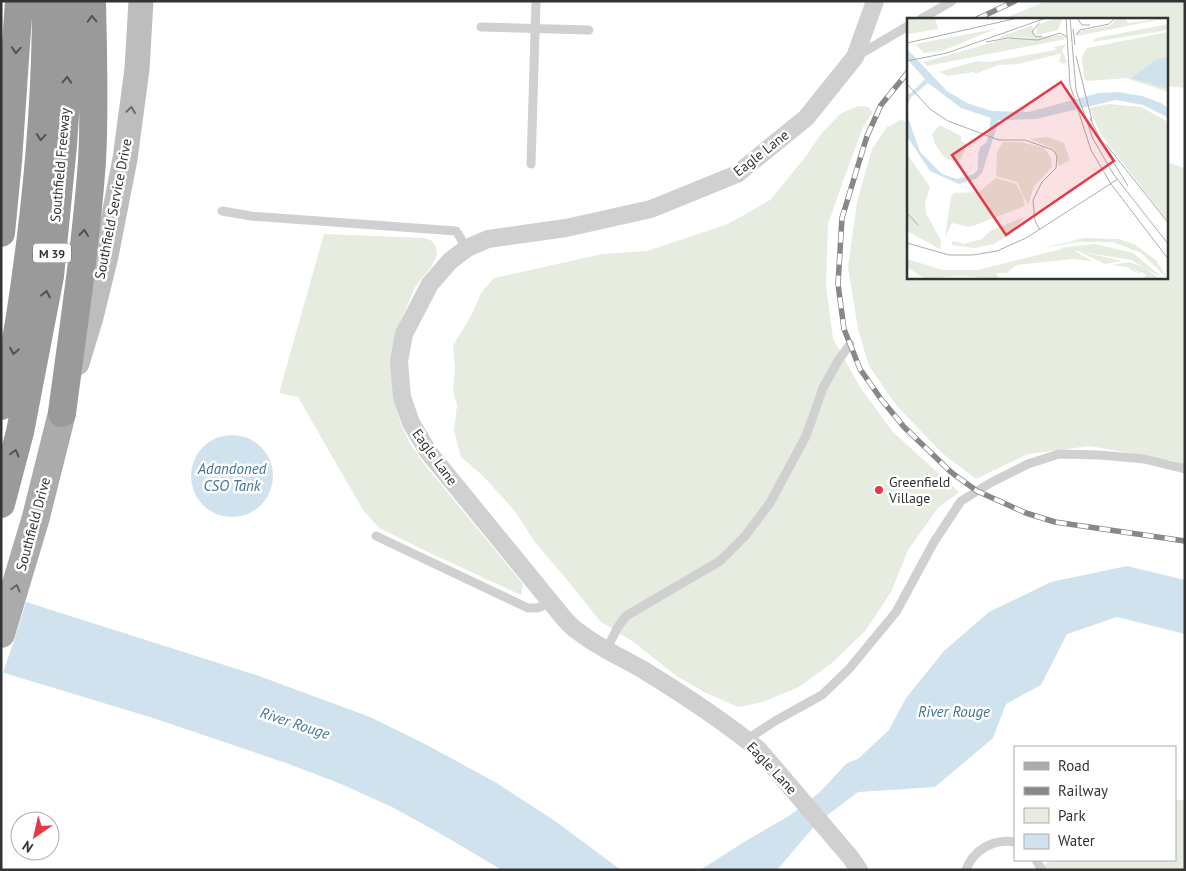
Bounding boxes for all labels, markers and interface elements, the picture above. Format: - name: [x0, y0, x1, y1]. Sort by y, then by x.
- one-way arrow: [87, 14, 98, 22]
- inset map: [907, 18, 1168, 279]
- one-way arrow: [11, 46, 22, 54]
- one-way arrow: [62, 76, 72, 84]
- one-way arrow: [125, 106, 136, 114]
- street label: Southfield Freeway: [46, 107, 74, 223]
- street label: Eagle Lane: [730, 126, 792, 180]
- one-way arrow: [36, 134, 47, 142]
- street label: Southfield Service Drive: [91, 137, 135, 281]
- one-way arrow: [78, 229, 89, 237]
- road number: M 39: [33, 244, 71, 262]
- one-way arrow: [41, 290, 51, 299]
- one-way arrow: [9, 346, 19, 355]
- street label: Eagle Lane: [408, 425, 462, 489]
- one-way arrow: [9, 450, 19, 458]
- water label: Adandoned CSO Tank: [197, 459, 267, 495]
- place label: Greenfield Village: [888, 473, 950, 507]
- street label: Southfield Drive: [12, 475, 54, 573]
- marker: Greenfield Village: [873, 484, 885, 496]
- one-way arrow: [10, 584, 20, 592]
- water label: River Rouge: [918, 702, 990, 721]
- water label: River Rouge: [258, 703, 332, 743]
- street label: Eagle Lane: [743, 738, 801, 798]
- legend: [1014, 746, 1176, 861]
- text: Road: [1058, 756, 1090, 775]
- text: Railway: [1058, 781, 1108, 800]
- text: Park: [1058, 806, 1086, 825]
- north arrow: [10, 811, 60, 861]
- text: Water: [1058, 831, 1095, 850]
- text: N: [19, 837, 37, 857]

